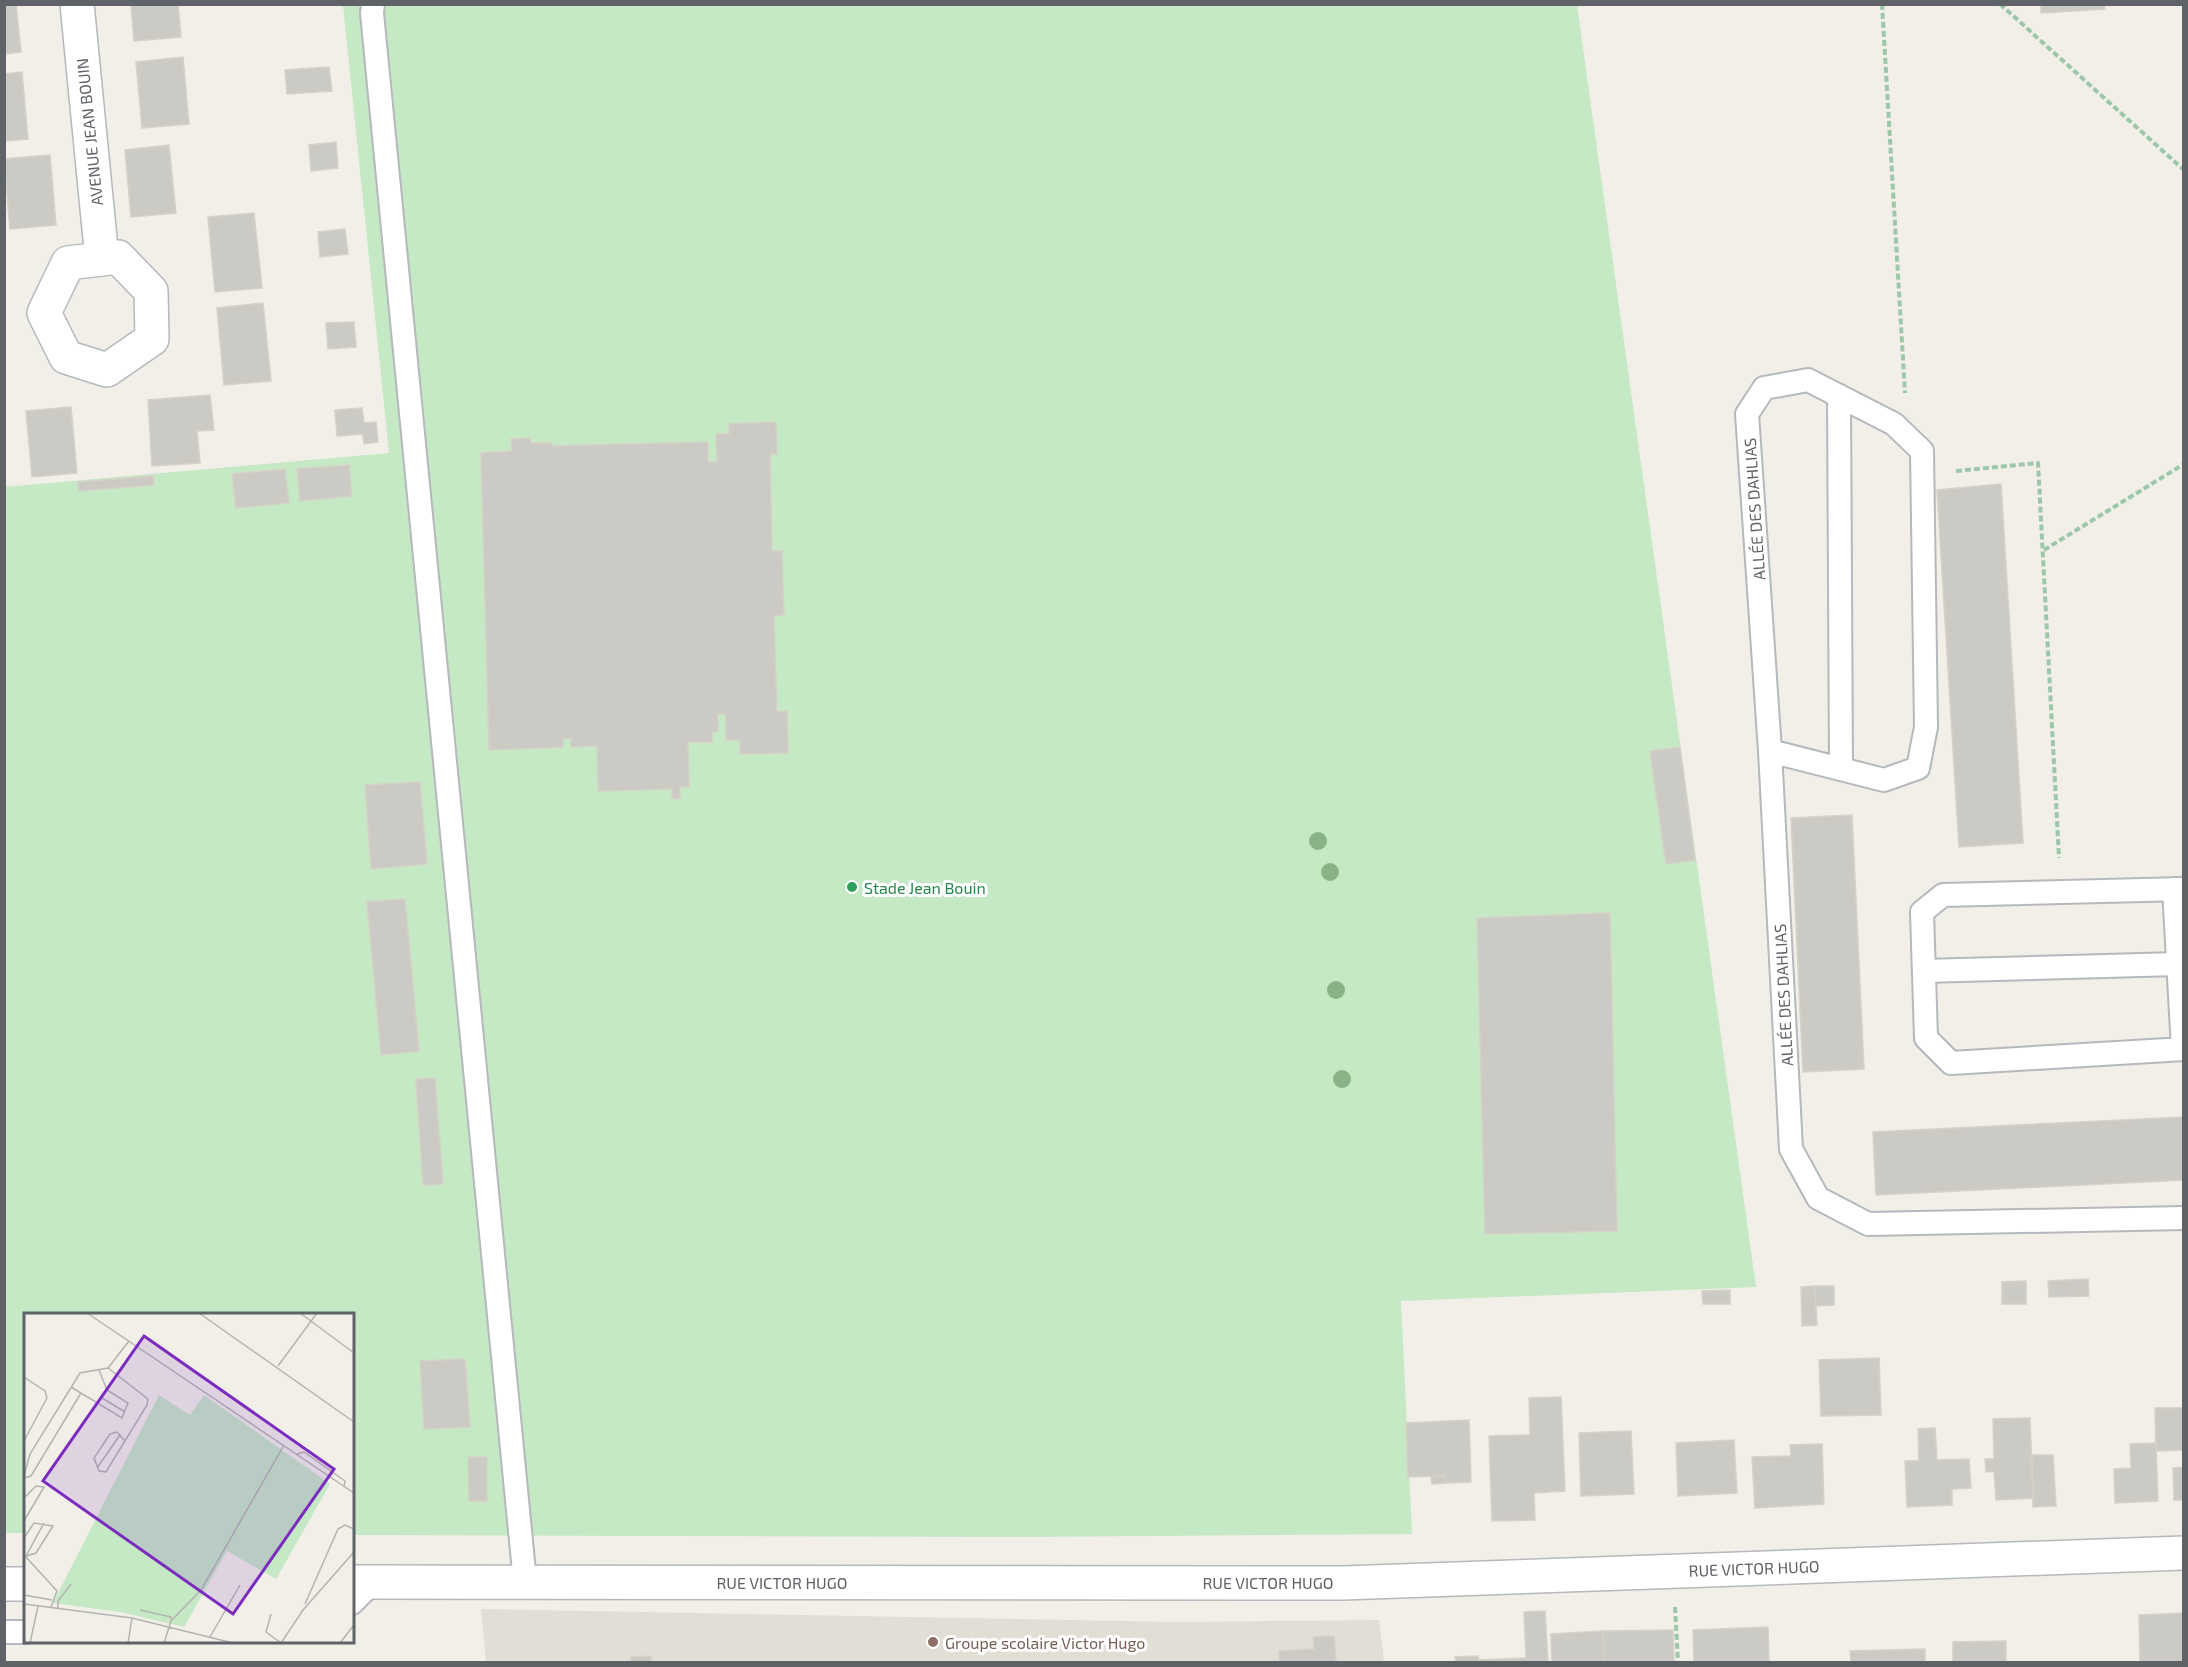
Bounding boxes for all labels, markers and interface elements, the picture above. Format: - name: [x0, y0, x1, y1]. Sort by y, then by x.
- street label: AVENUE JEAN BOUIN: [72, 57, 106, 207]
- street label: ALLÉE DES DAHLIAS: [1740, 437, 1768, 581]
- place label: Stade Jean Bouin: [864, 878, 986, 897]
- marker: Stade Jean Bouin: [845, 880, 859, 894]
- street label: ALLÉE DES DAHLIAS: [1770, 923, 1796, 1067]
- inset map: [24, 1313, 354, 1643]
- street label: RUE VICTOR HUGO: [1688, 1556, 1820, 1580]
- street label: RUE VICTOR HUGO: [716, 1573, 848, 1592]
- street label: RUE VICTOR HUGO: [1202, 1573, 1334, 1592]
- place label: Groupe scolaire Victor Hugo: [945, 1633, 1145, 1652]
- marker: Groupe scolaire Victor Hugo: [926, 1635, 940, 1649]

